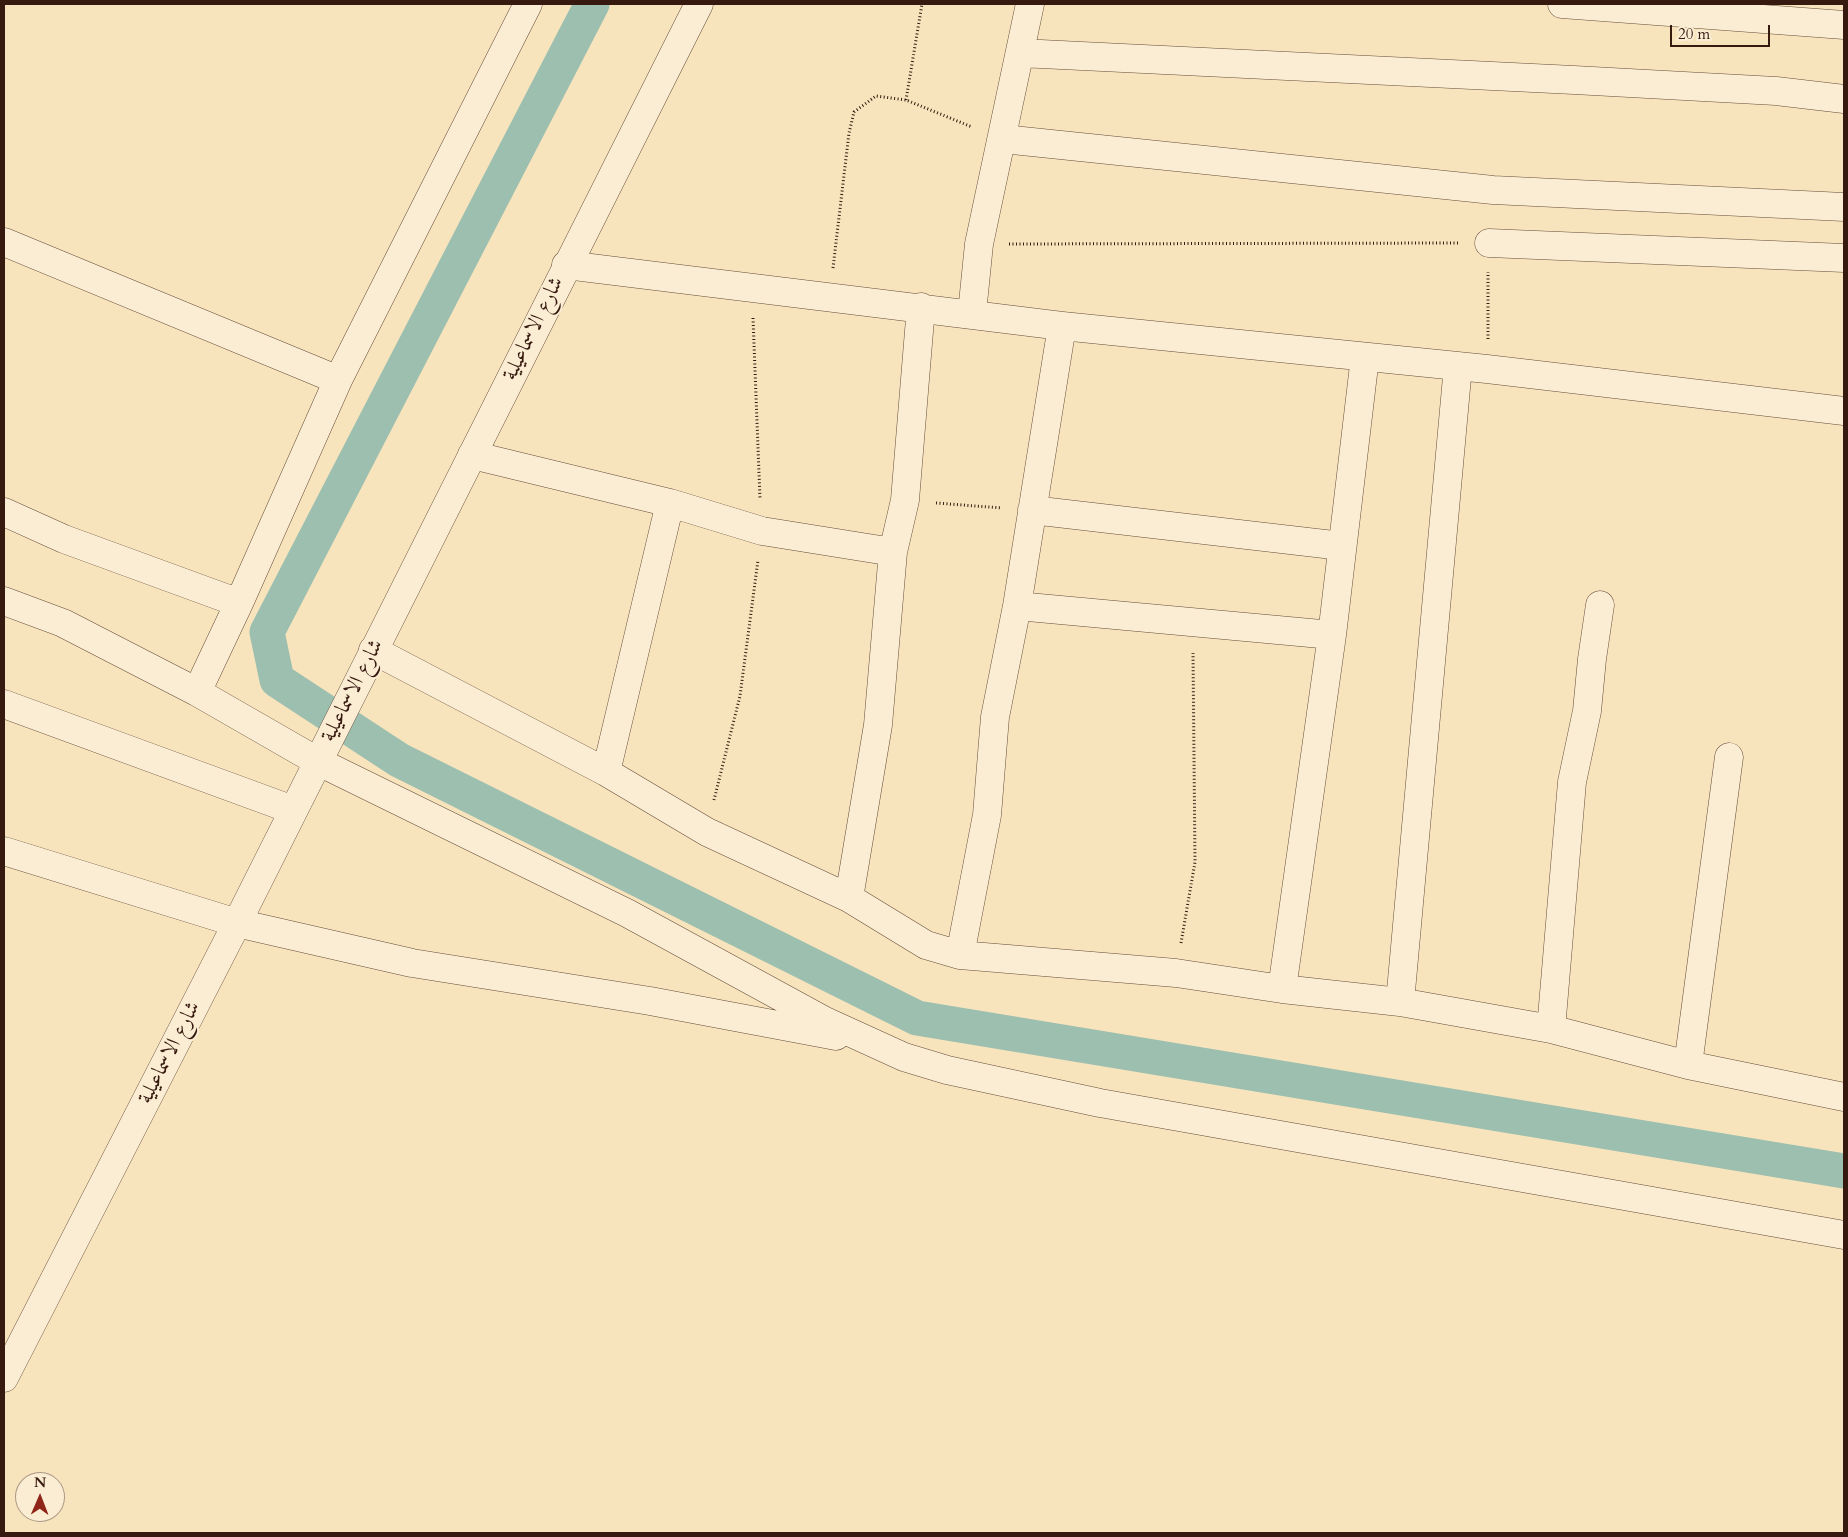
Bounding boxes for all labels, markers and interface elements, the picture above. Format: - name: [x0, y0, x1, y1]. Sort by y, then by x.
- scale bar: [1673, 15, 1773, 47]
- text: 20 m: [1678, 24, 1710, 44]
- street label: شارع الاسماعيلية: [498, 273, 570, 385]
- street label: شارع الاسماعيلية: [316, 635, 390, 747]
- street label: شارع الاسماعيلية: [133, 997, 207, 1109]
- north arrow: [15, 1472, 65, 1522]
- text: N: [34, 1473, 46, 1492]

